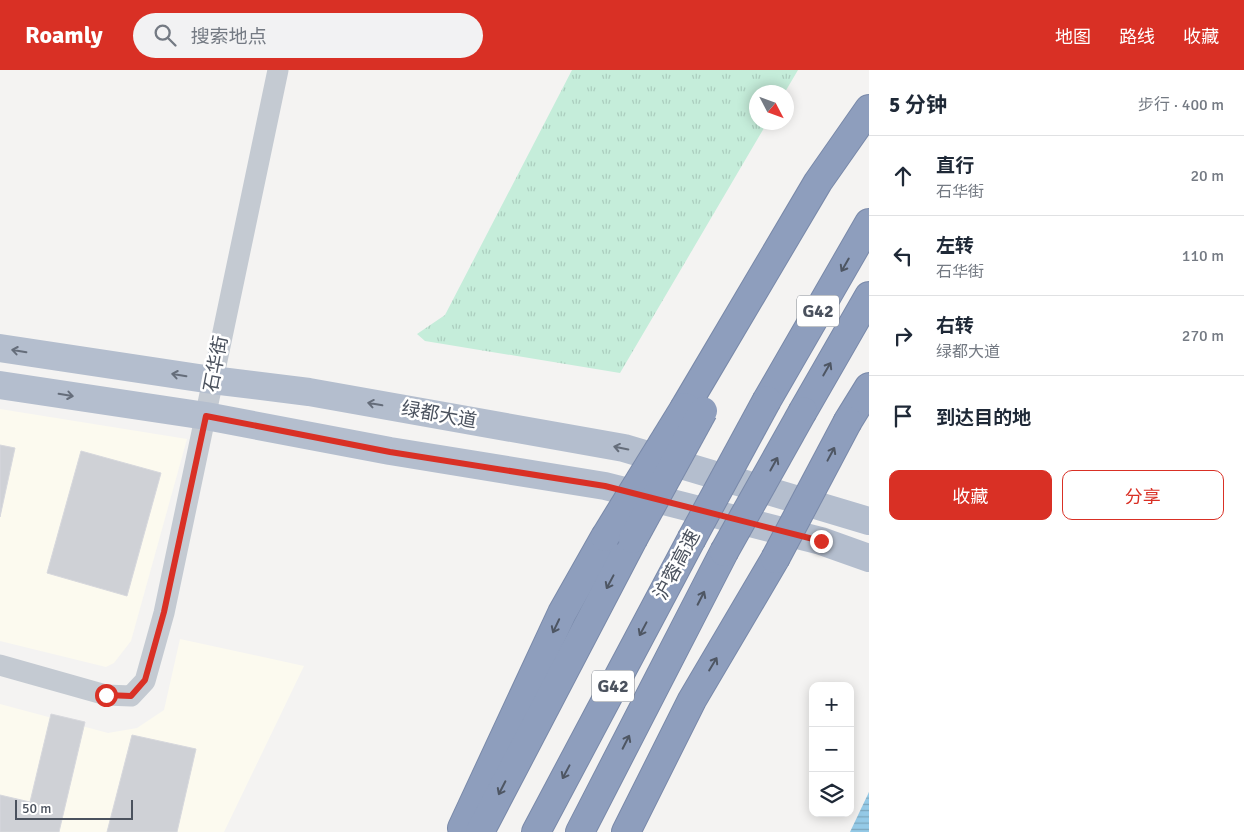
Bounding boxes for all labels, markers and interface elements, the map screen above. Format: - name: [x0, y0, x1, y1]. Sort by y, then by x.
- search box: [133, 13, 483, 58]
- text: Roamly: [25, 20, 103, 50]
- icon: search: [151, 21, 179, 49]
- text: 搜索地点: [191, 25, 267, 49]
- text: 地图: [1055, 26, 1091, 48]
- text: 路线: [1119, 26, 1155, 48]
- text: 收藏: [1183, 26, 1219, 48]
- north arrow: [749, 85, 794, 130]
- text: 5 分钟: [889, 92, 947, 118]
- text: 步行 · 400 m: [1138, 95, 1224, 115]
- text: 直行: [936, 154, 974, 178]
- icon: ahead: [889, 162, 917, 190]
- text: 20 m: [1190, 166, 1224, 186]
- text: 石华街: [936, 182, 984, 202]
- text: 左转: [936, 234, 974, 258]
- icon: left: [889, 242, 917, 270]
- text: 110 m: [1182, 246, 1224, 266]
- one-way arrow: [839, 257, 849, 271]
- text: 石华街: [936, 262, 984, 282]
- road number: G42: [797, 296, 839, 326]
- text: 右转: [936, 314, 974, 338]
- icon: right: [889, 322, 917, 350]
- text: 270 m: [1182, 326, 1224, 346]
- street label: 石华街: [199, 334, 233, 394]
- text: 绿都大道: [936, 342, 1000, 362]
- one-way arrow: [11, 345, 27, 355]
- one-way arrow: [823, 362, 833, 377]
- one-way arrow: [172, 370, 188, 380]
- one-way arrow: [57, 390, 73, 400]
- street label: 绿都大道: [399, 397, 479, 433]
- one-way arrow: [367, 398, 383, 408]
- icon: arrive: [889, 402, 917, 430]
- text: 到达目的地: [936, 406, 1031, 430]
- one-way arrow: [613, 442, 629, 452]
- one-way arrow: [827, 447, 836, 462]
- one-way arrow: [769, 457, 779, 471]
- button: 收藏: [889, 470, 1052, 520]
- button: 分享: [1062, 470, 1224, 520]
- street label: 沪蓉高速: [649, 526, 705, 604]
- route end: [810, 530, 833, 553]
- one-way arrow: [605, 574, 614, 589]
- one-way arrow: [696, 590, 706, 605]
- one-way arrow: [551, 618, 561, 633]
- one-way arrow: [638, 621, 647, 636]
- one-way arrow: [708, 658, 718, 672]
- road number: G42: [592, 670, 634, 702]
- map controls: [809, 682, 854, 817]
- button: +: [809, 682, 854, 727]
- route start: [95, 684, 118, 707]
- button: −: [809, 727, 854, 772]
- one-way arrow: [622, 735, 631, 750]
- one-way arrow: [561, 765, 571, 780]
- button: layers: [809, 772, 854, 817]
- one-way arrow: [497, 780, 506, 795]
- scale bar: [15, 797, 132, 820]
- text: 50 m: [22, 800, 51, 817]

